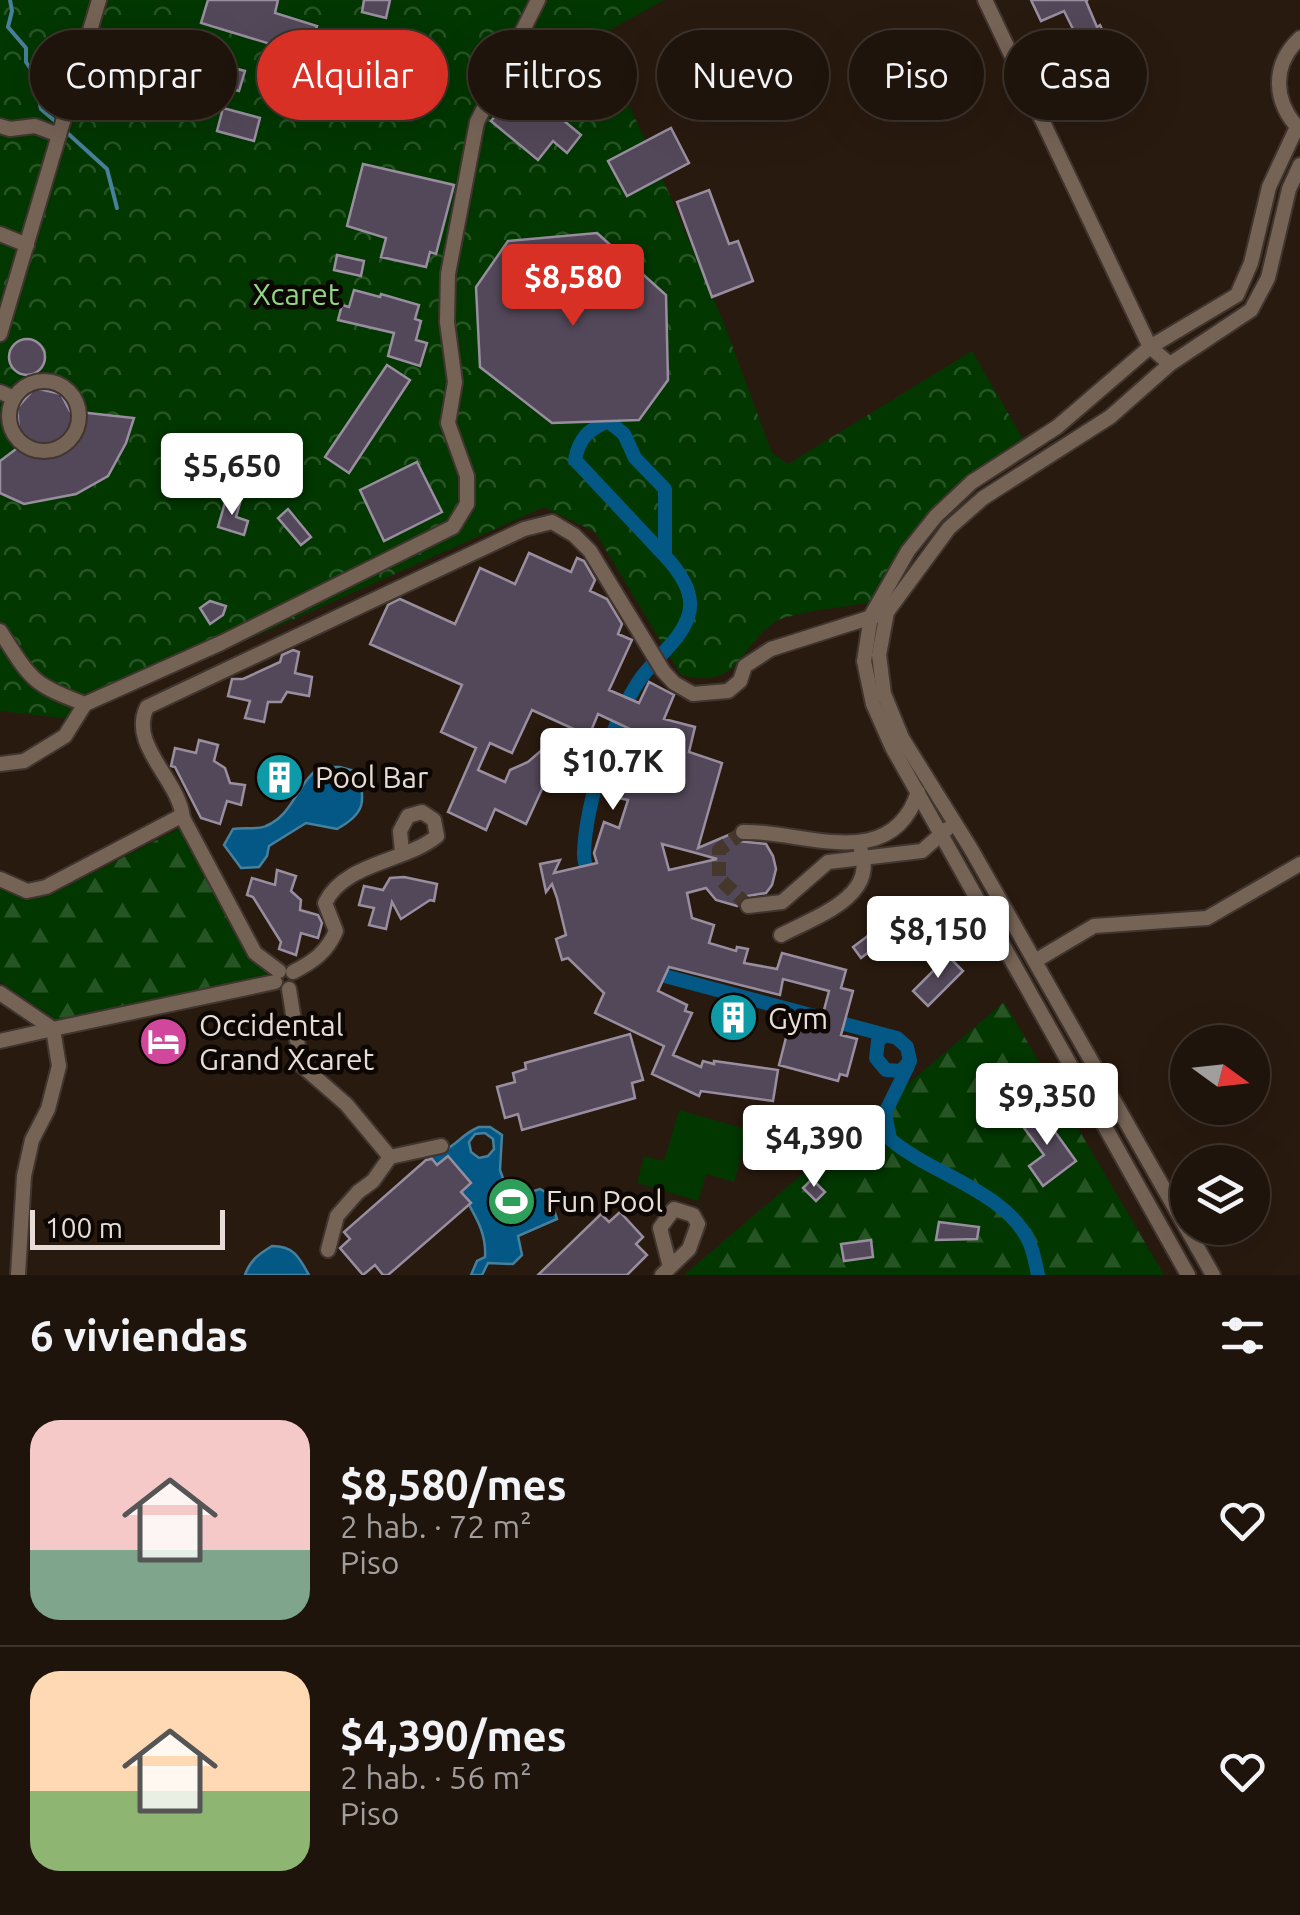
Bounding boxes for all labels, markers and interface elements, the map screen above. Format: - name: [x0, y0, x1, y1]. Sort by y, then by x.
- chip: Comprar: [30, 30, 237, 120]
- chip: Alquilar: [257, 30, 448, 120]
- chip: Filtros: [468, 30, 637, 120]
- chip: Nuevo: [657, 30, 829, 120]
- chip: Piso: [849, 30, 984, 120]
- chip: Casa: [1004, 30, 1147, 120]
- pin: $8,580: [492, 244, 654, 329]
- text: $8,580: [524, 258, 622, 294]
- park label: Xcaret: [252, 277, 340, 311]
- pin: $5,650: [151, 433, 313, 518]
- text: $5,650: [183, 447, 281, 483]
- pin: $10.7K: [532, 728, 694, 813]
- text: $10.7K: [562, 742, 664, 778]
- building icon: Pool Bar: [254, 751, 306, 803]
- place label: Pool Bar: [315, 760, 429, 794]
- pin: $8,150: [857, 896, 1019, 981]
- text: $8,150: [889, 910, 987, 946]
- building icon: Gym: [707, 992, 759, 1044]
- place label: Gym: [768, 1001, 828, 1035]
- place label: Occidental Grand Xcaret: [199, 1008, 375, 1076]
- hotel icon: Occidental Grand Xcaret: [138, 1016, 190, 1068]
- north arrow: [1170, 1025, 1270, 1125]
- map controls: [1170, 1025, 1270, 1245]
- pin: $9,350: [966, 1063, 1128, 1148]
- text: $9,350: [998, 1077, 1096, 1113]
- pin: $4,390: [733, 1105, 895, 1190]
- text: $4,390: [765, 1119, 863, 1155]
- button: layers: [1170, 1145, 1270, 1245]
- sports icon: Fun Pool: [485, 1175, 537, 1227]
- place label: Fun Pool: [546, 1184, 663, 1218]
- scale bar: [30, 1205, 225, 1250]
- text: 100 m: [45, 1212, 123, 1243]
- icon: filters: [1215, 1308, 1270, 1363]
- text: 6 viviendas: [30, 1312, 248, 1359]
- icon: home: [110, 1460, 230, 1580]
- text: $8,580/mes: [340, 1461, 567, 1508]
- icon: heart: [1215, 1493, 1270, 1548]
- text: 2 hab. · 72 m²: [340, 1508, 532, 1544]
- text: Piso: [340, 1544, 400, 1580]
- icon: home: [110, 1711, 230, 1831]
- text: $4,390/mes: [340, 1712, 567, 1759]
- icon: heart: [1215, 1744, 1270, 1799]
- text: 2 hab. · 56 m²: [340, 1759, 532, 1795]
- text: Piso: [340, 1795, 400, 1831]

